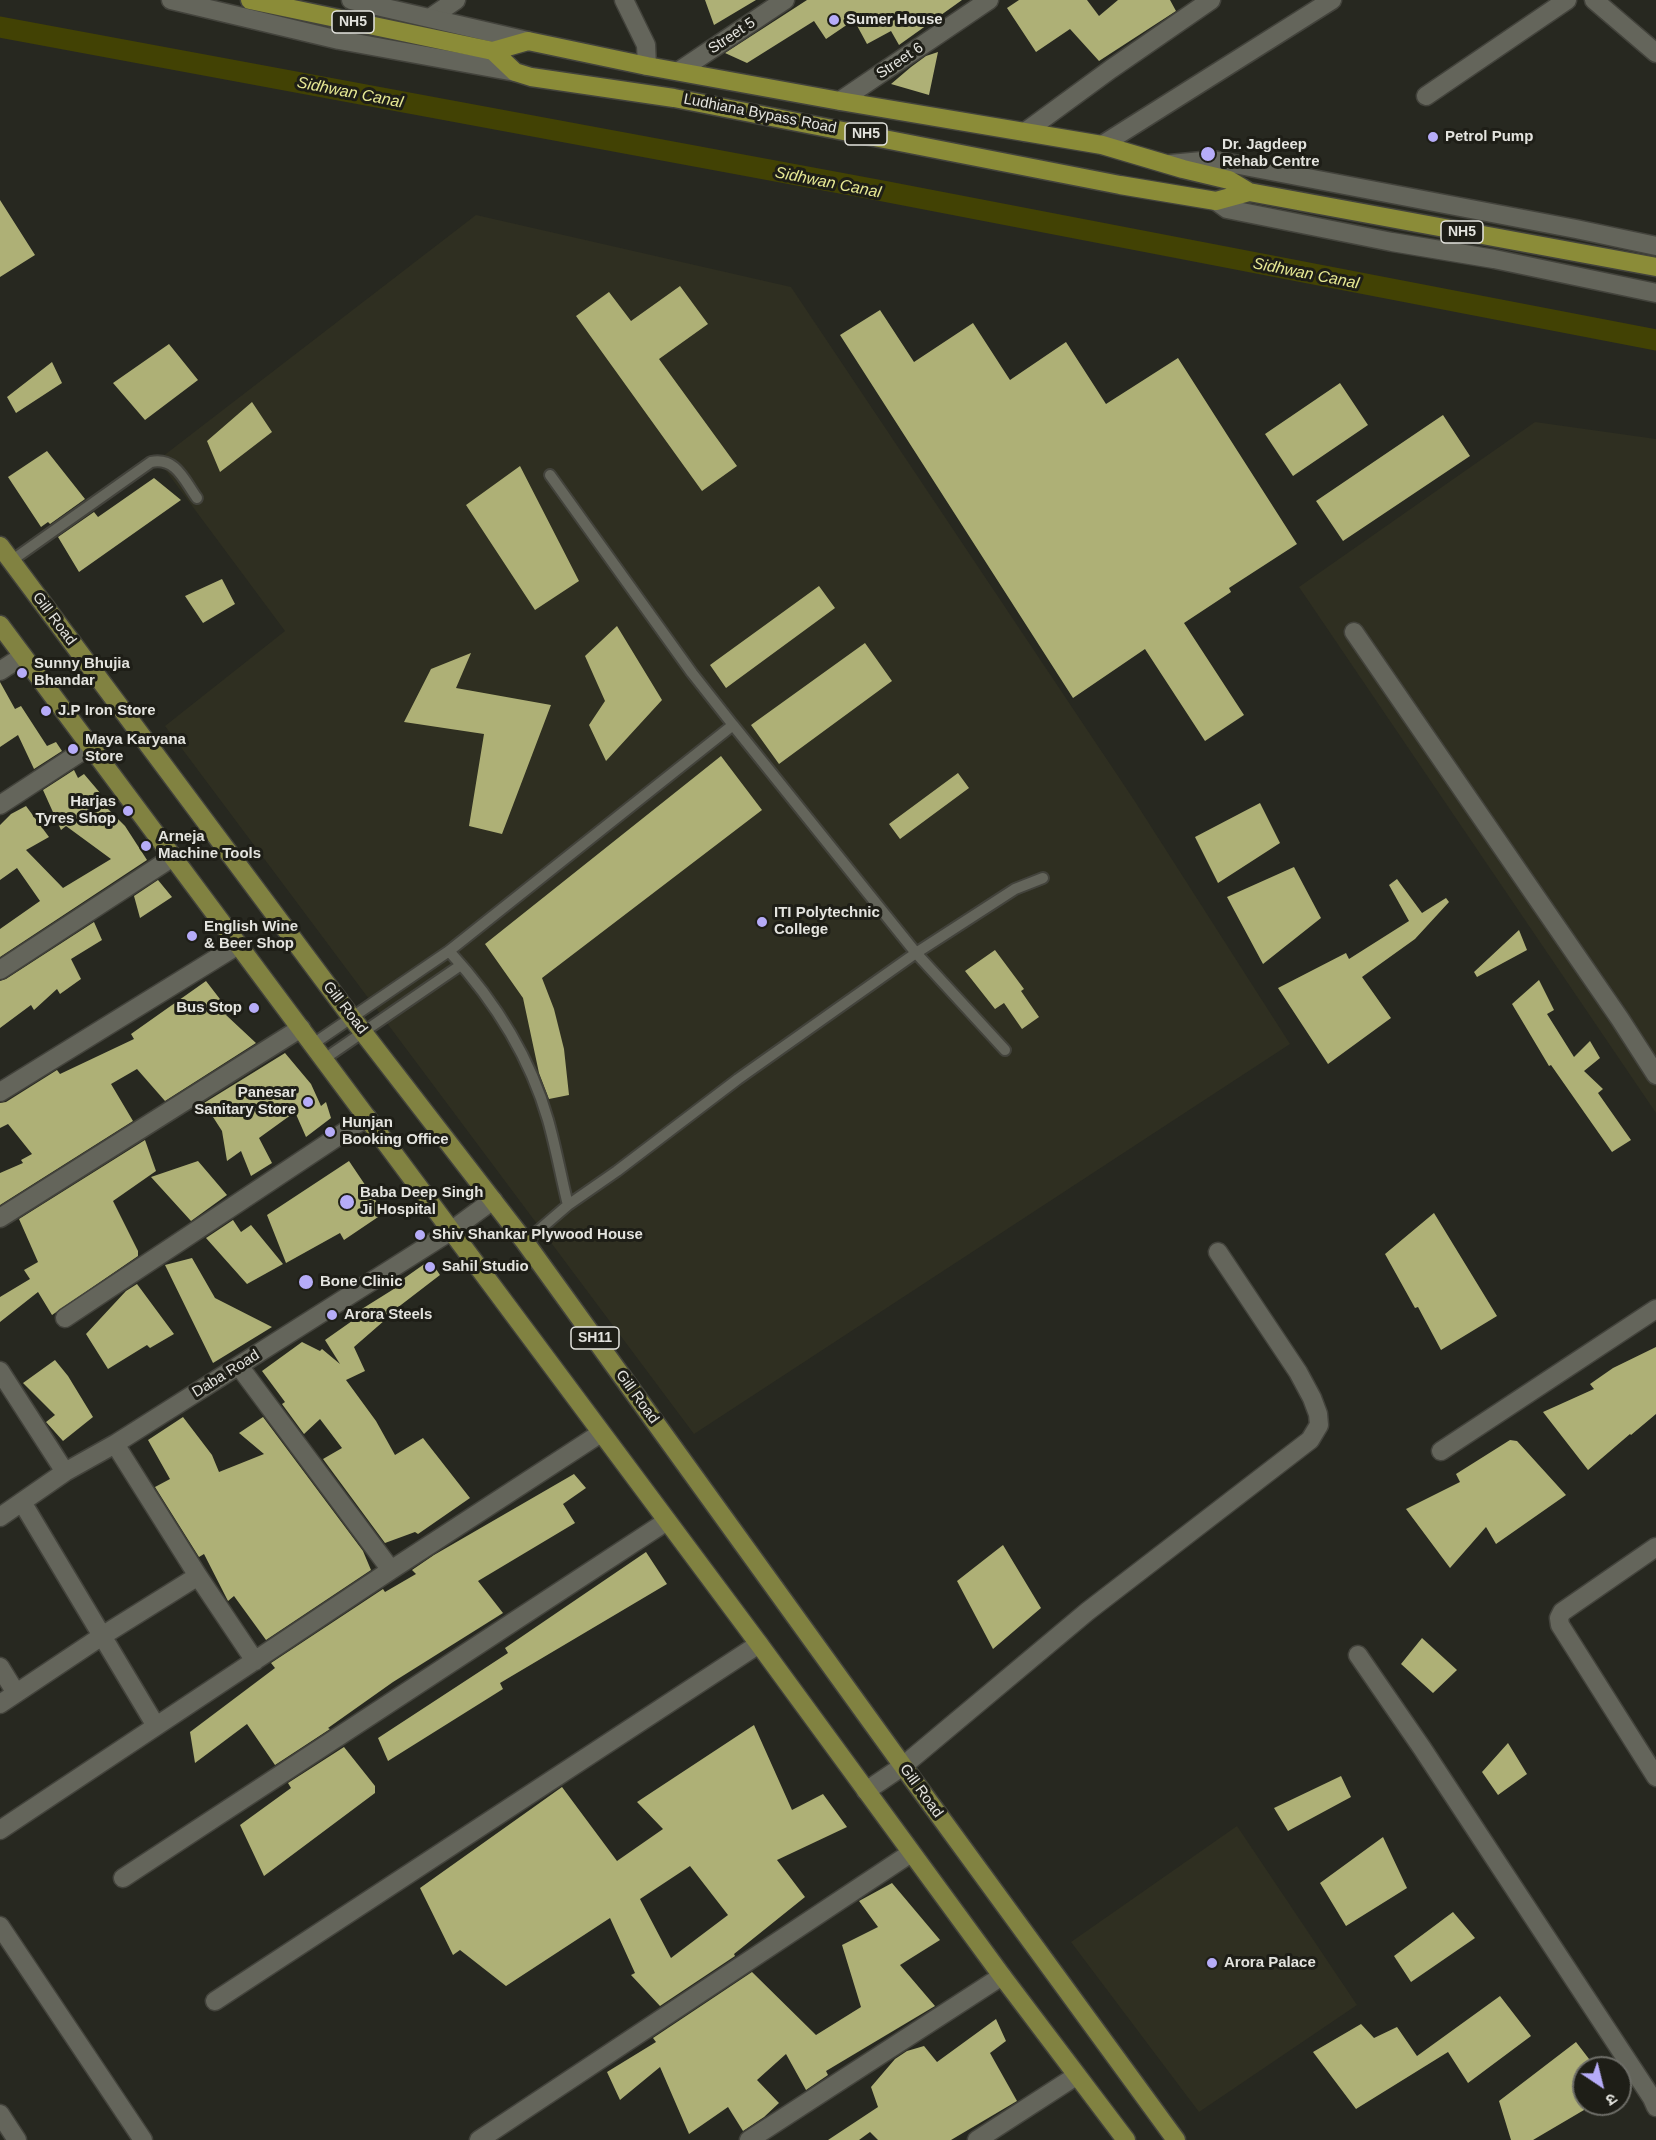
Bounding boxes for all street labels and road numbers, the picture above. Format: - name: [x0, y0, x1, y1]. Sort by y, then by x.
- road number: NH5: [332, 11, 374, 33]
- street label: Street 5: [705, 14, 759, 58]
- street label: Street 6: [873, 39, 927, 83]
- street label: Ludhiana Bypass Road: [682, 90, 838, 138]
- road number: NH5: [845, 123, 887, 145]
- road number: NH5: [1441, 221, 1483, 243]
- street label: Gill Road: [28, 589, 80, 649]
- street label: Gill Road: [319, 978, 371, 1038]
- road number: SH11: [571, 1327, 619, 1349]
- street label: Daba Road: [189, 1346, 263, 1402]
- street label: Gill Road: [612, 1367, 662, 1427]
- street label: Gill Road: [896, 1761, 946, 1821]

